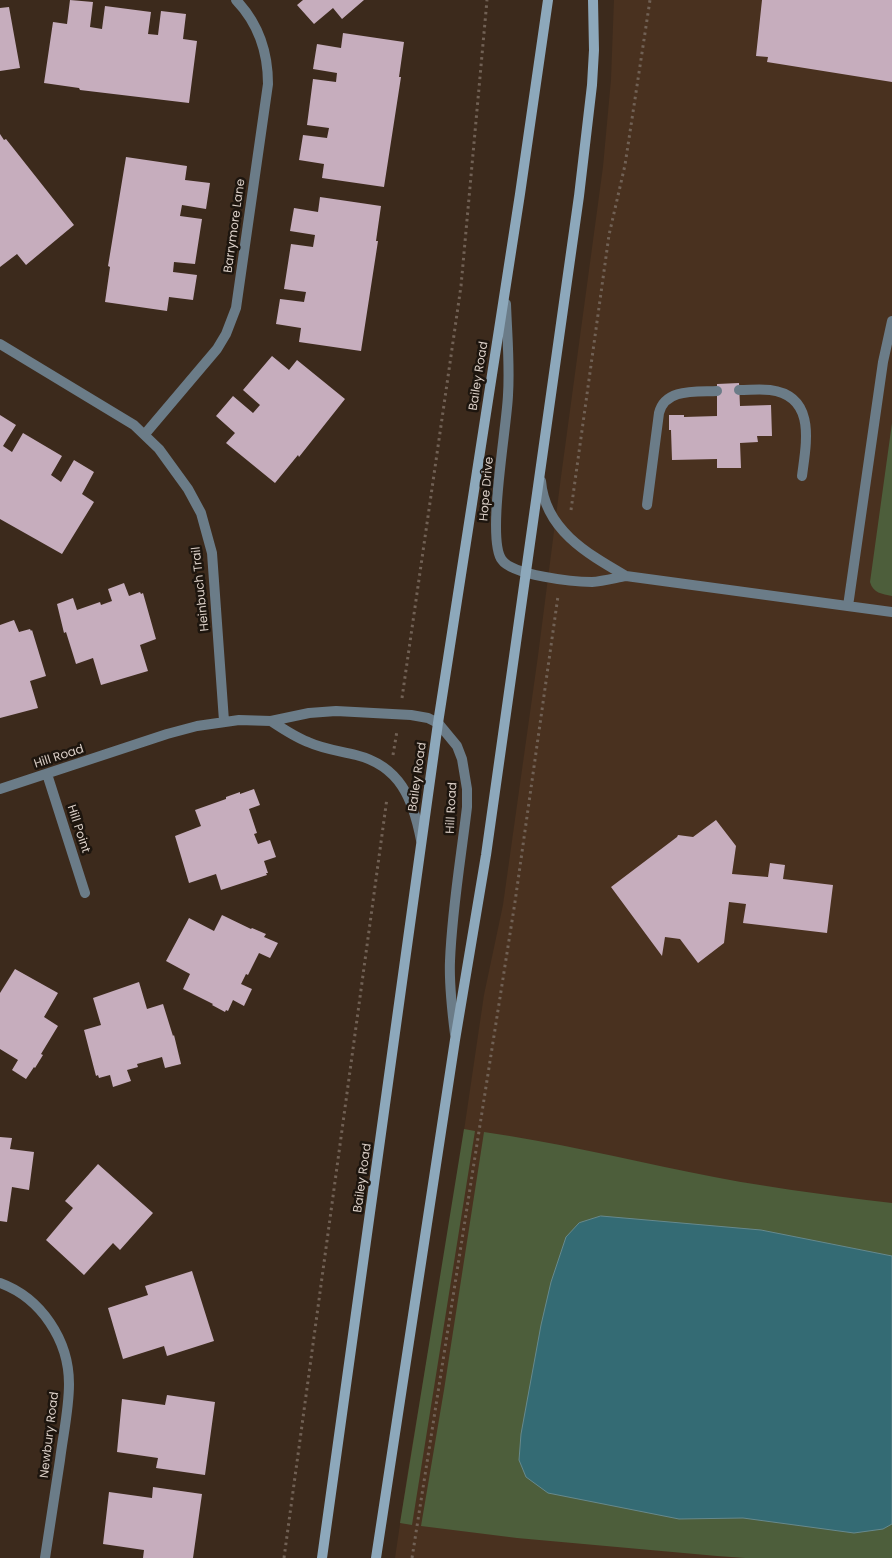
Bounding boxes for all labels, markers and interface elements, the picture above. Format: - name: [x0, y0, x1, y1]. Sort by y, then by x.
- street label: Barrymore Lane: [221, 178, 249, 274]
- street label: Bailey Road: [466, 340, 492, 412]
- street label: Hope Drive: [477, 456, 497, 522]
- street label: Heinbuch Trail: [189, 546, 213, 632]
- street label: Bailey Road: [406, 741, 430, 813]
- street label: Hill Road: [32, 742, 86, 772]
- street label: Hill Road: [443, 782, 461, 834]
- street label: Hill Point: [63, 803, 93, 855]
- street label: Bailey Road: [351, 1142, 375, 1214]
- street label: Newbury Road: [38, 1391, 62, 1479]

